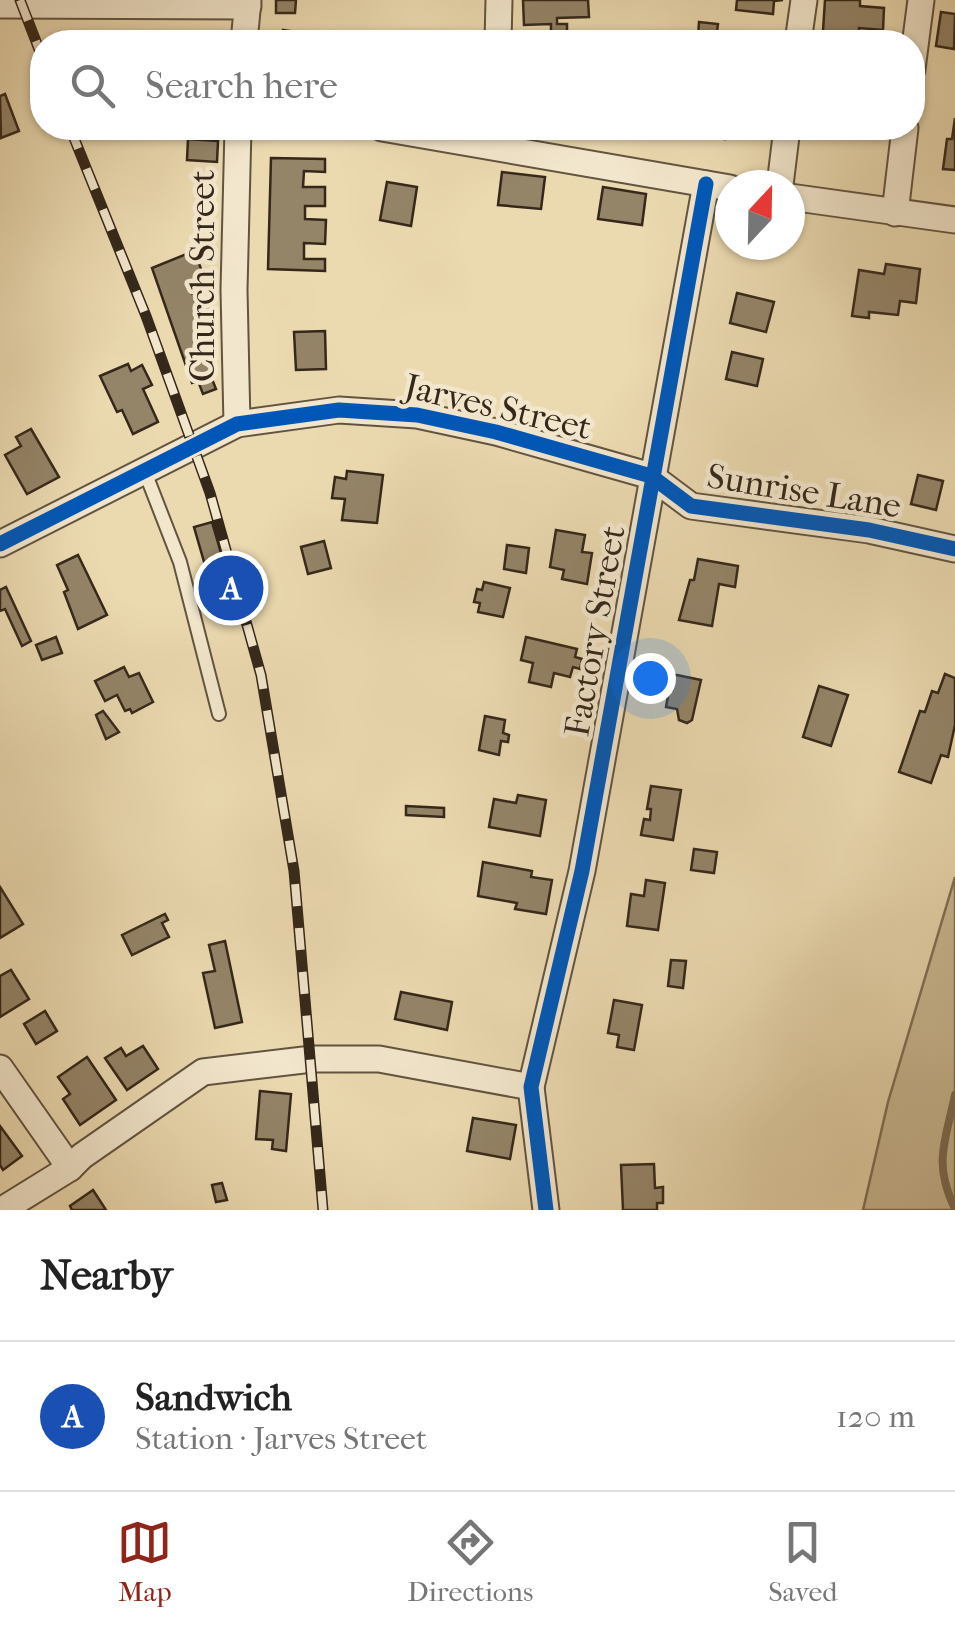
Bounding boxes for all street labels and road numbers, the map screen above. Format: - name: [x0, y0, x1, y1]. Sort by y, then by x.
- street label: Church Street: [182, 169, 223, 382]
- street label: Jarves Street: [398, 365, 596, 449]
- street label: Sunrise Lane: [704, 455, 904, 527]
- street label: Factory Street: [556, 522, 634, 740]

